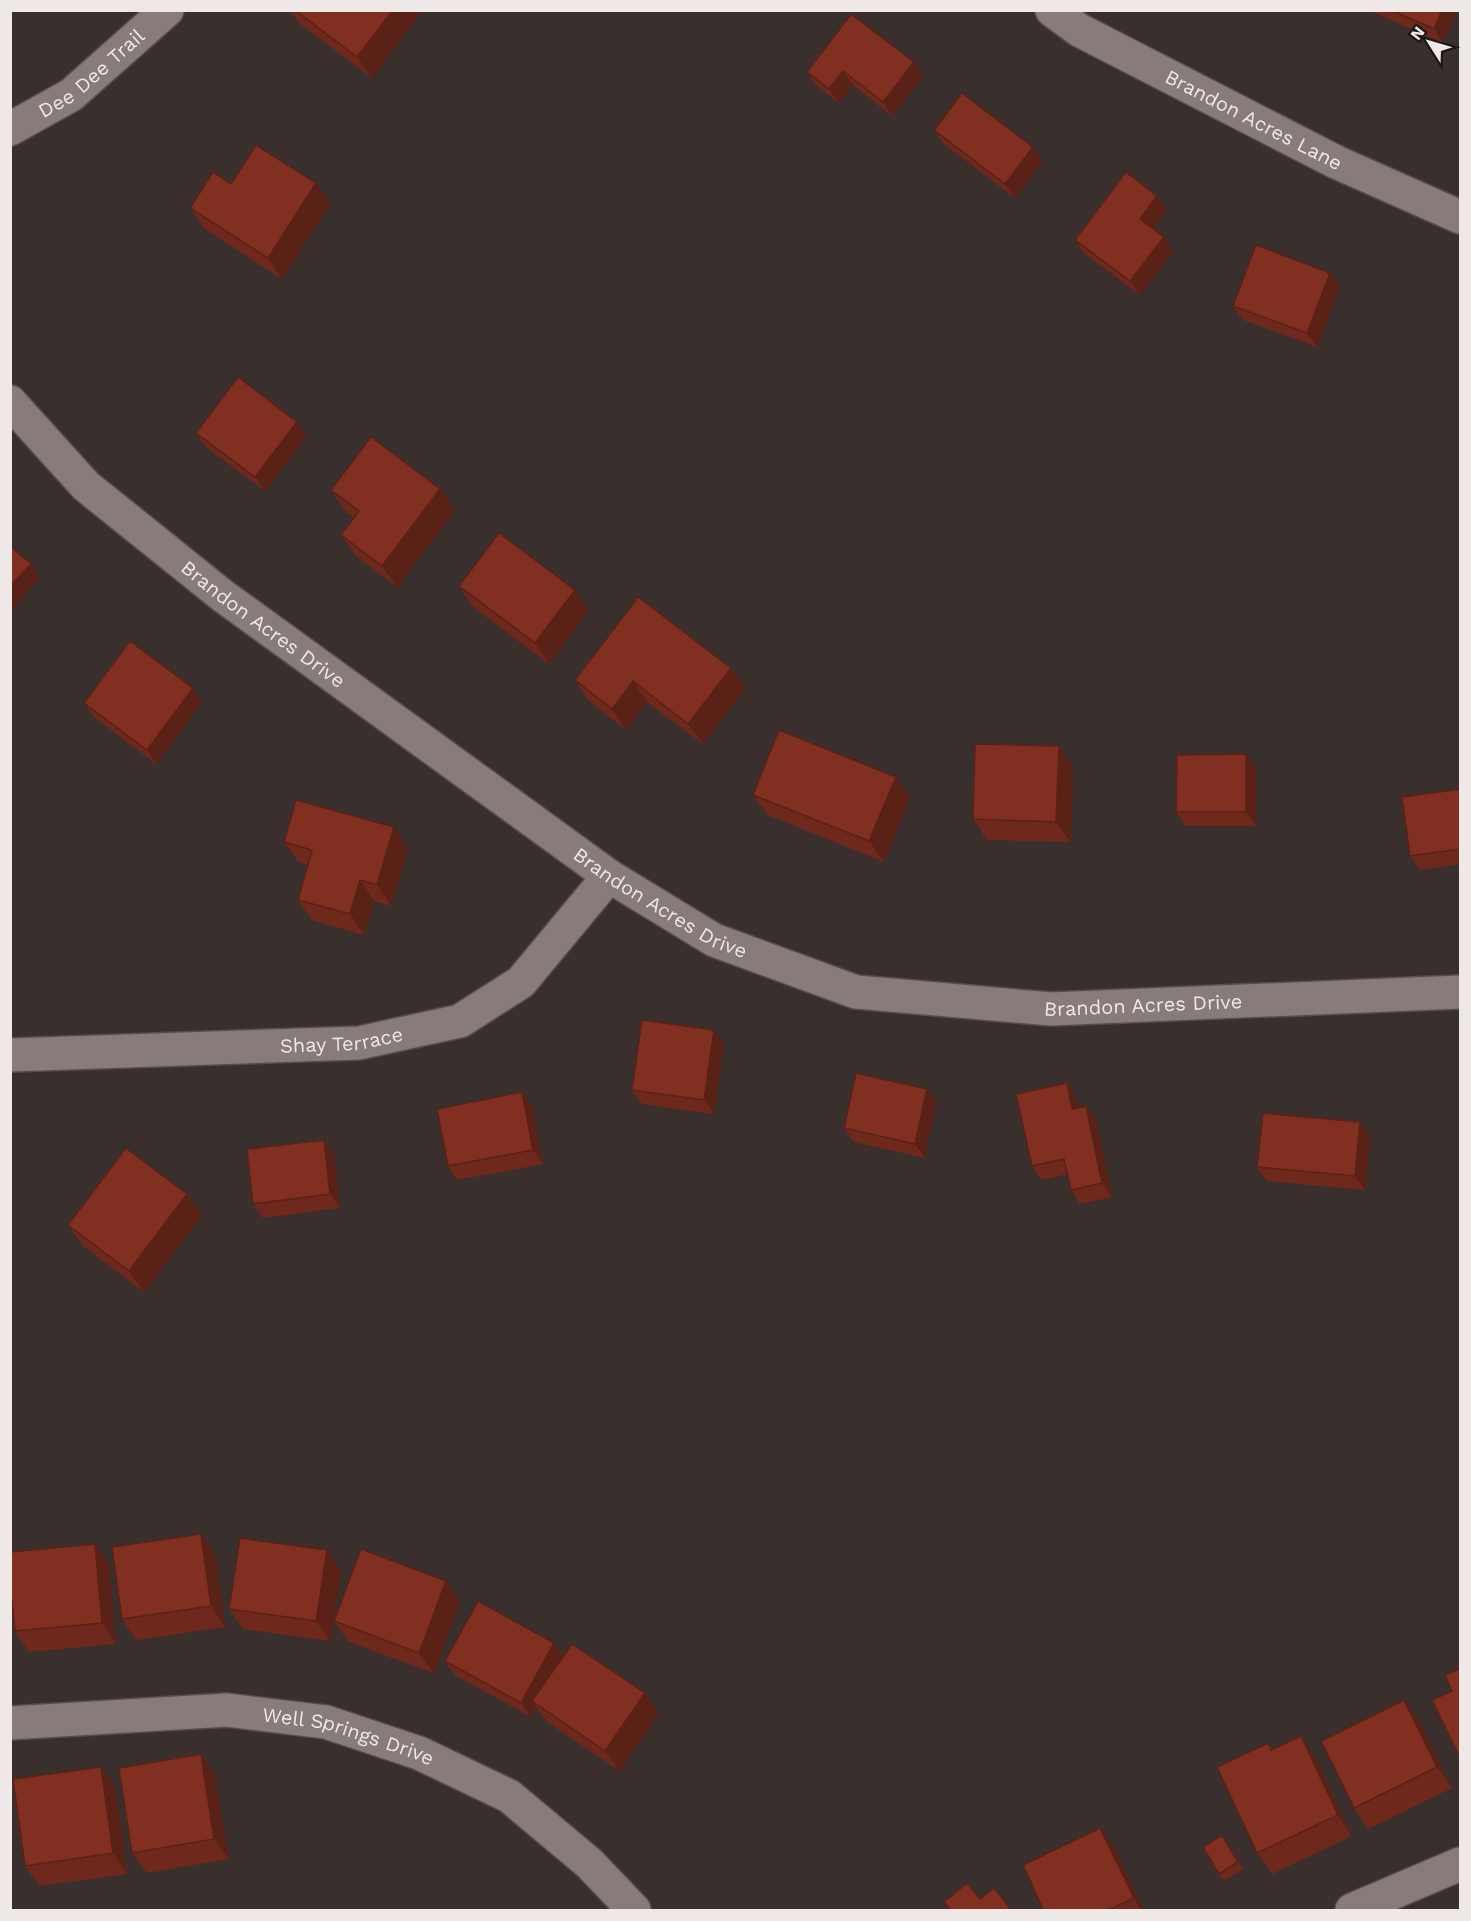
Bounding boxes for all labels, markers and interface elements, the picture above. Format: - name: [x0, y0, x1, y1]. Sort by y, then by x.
- north arrow: [1399, 12, 1459, 72]
- text: N: [1406, 23, 1429, 44]
- street label: Dee Dee Trail: [34, 24, 149, 123]
- street label: Brandon Acres Lane: [1161, 64, 1346, 175]
- street label: Brandon Acres Drive: [176, 555, 350, 693]
- street label: Brandon Acres Drive: [569, 842, 750, 963]
- street label: Brandon Acres Drive: [1043, 989, 1243, 1021]
- street label: Shay Terrace: [280, 1022, 405, 1058]
- street label: Well Springs Drive: [261, 1702, 438, 1771]

